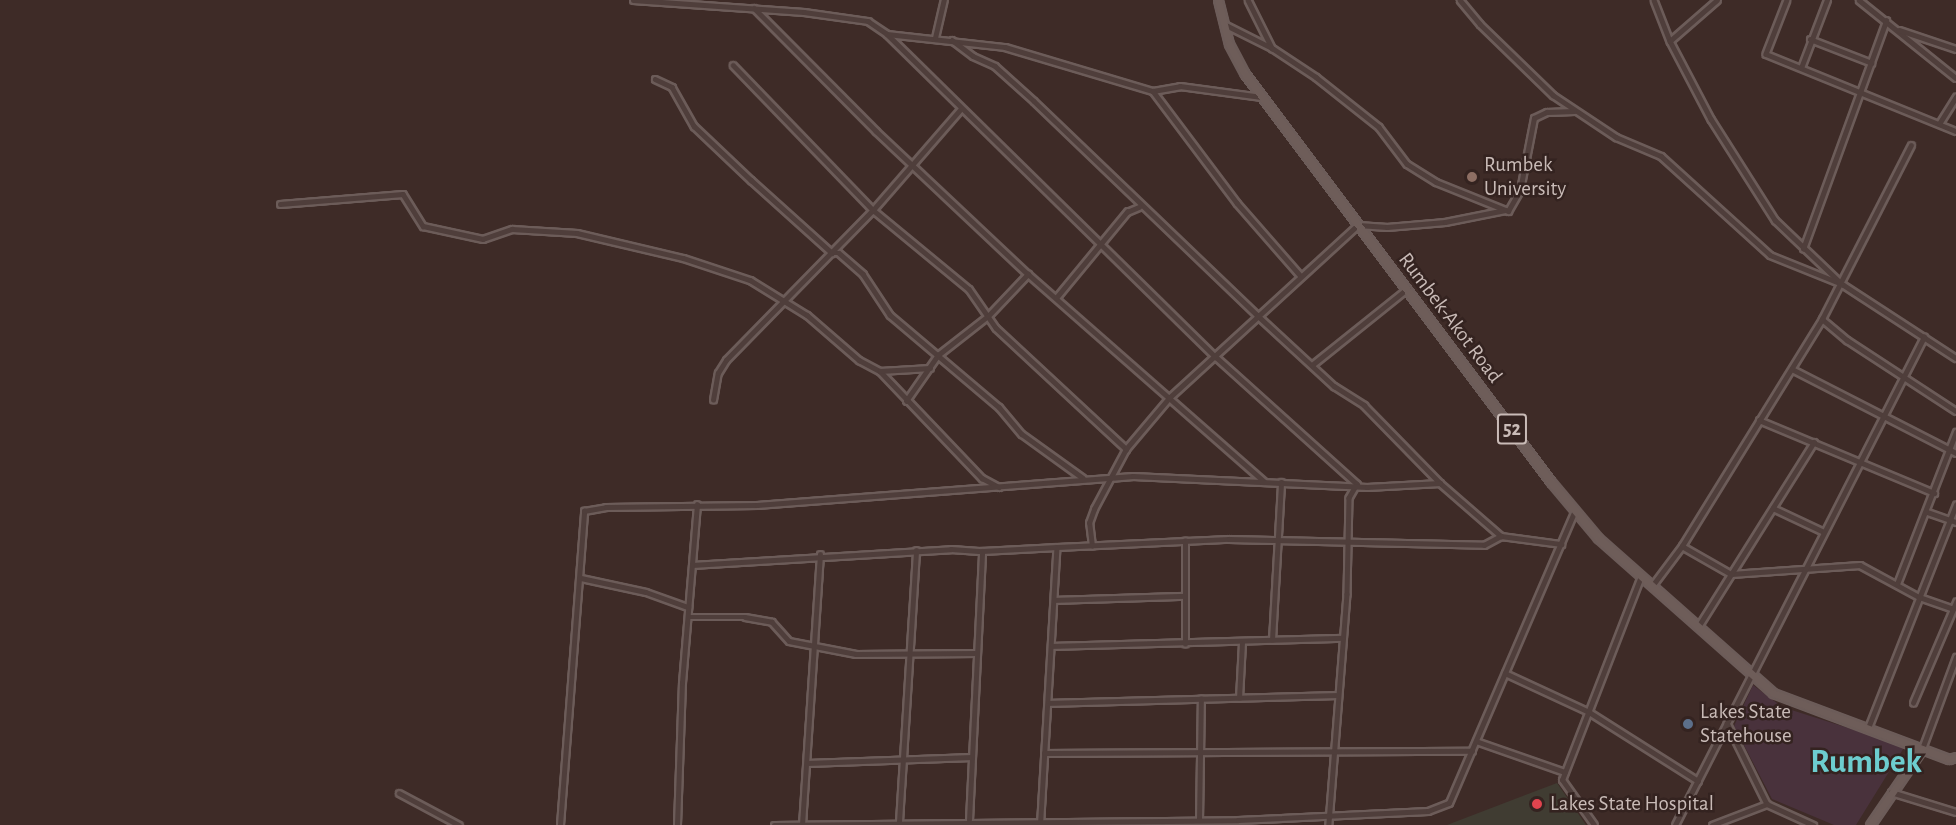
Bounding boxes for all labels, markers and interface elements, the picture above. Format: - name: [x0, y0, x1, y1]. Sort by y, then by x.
- place label: Rumbek University: [1484, 152, 1566, 202]
- marker: Rumbek University: [1465, 170, 1479, 184]
- street label: Rumbek-Akot Road: [1393, 248, 1507, 388]
- road number: 52: [1496, 412, 1528, 446]
- place label: Lakes State Statehouse: [1700, 699, 1792, 749]
- marker: Lakes State Statehouse: [1681, 717, 1695, 731]
- district label: Rumbek: [1810, 743, 1922, 783]
- place label: Lakes State Hospital: [1550, 791, 1714, 817]
- marker: Lakes State Hospital: [1528, 795, 1546, 813]

